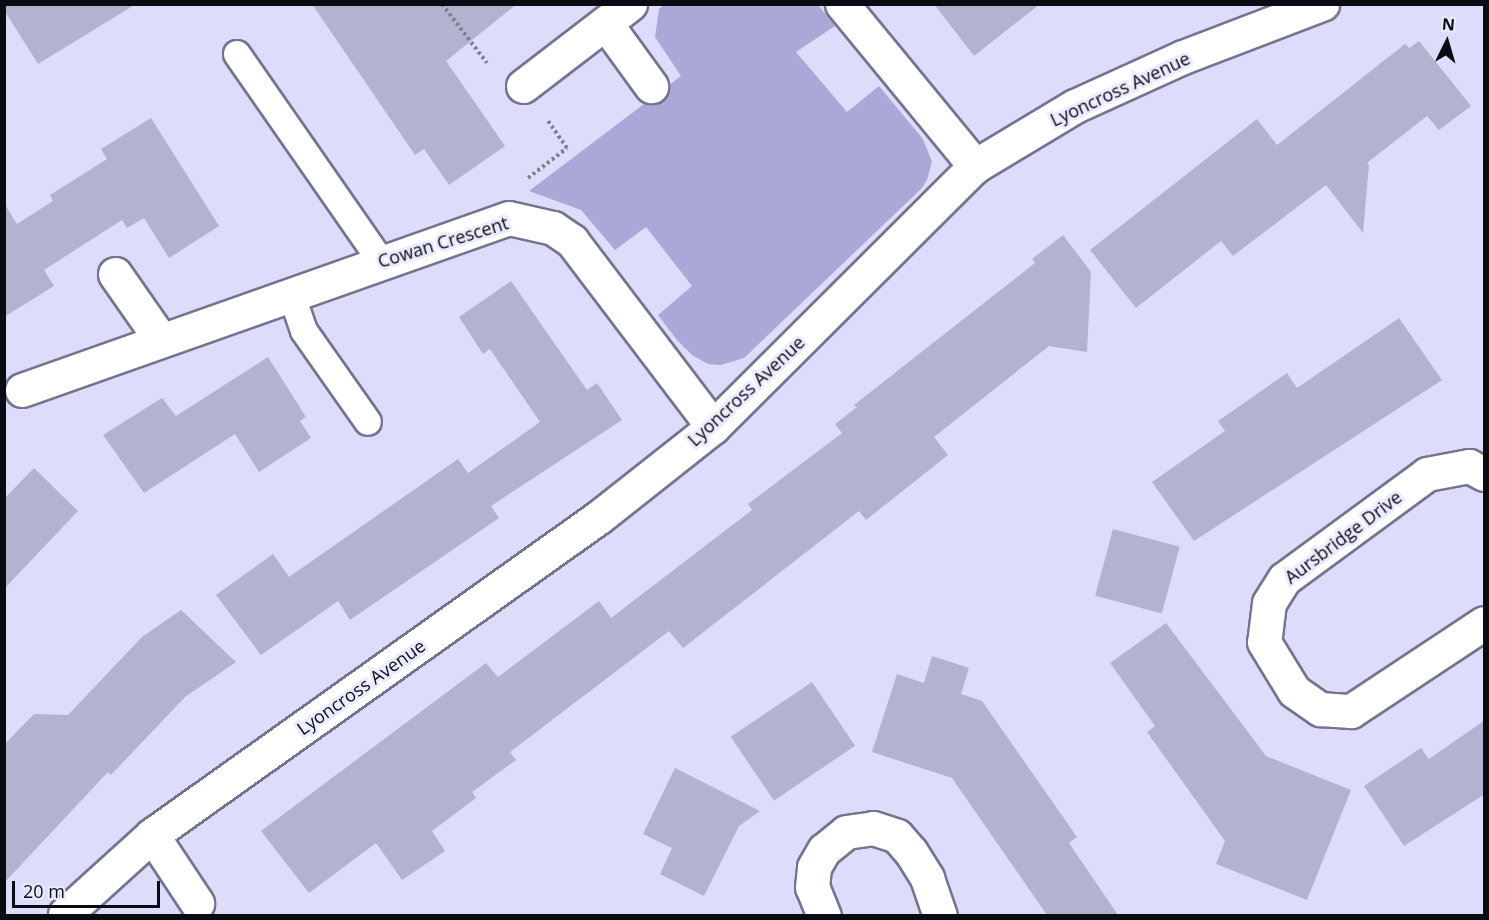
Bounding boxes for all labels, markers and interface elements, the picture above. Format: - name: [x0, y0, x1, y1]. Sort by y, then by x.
- north arrow: [1417, 12, 1477, 72]
- text: N: [1441, 13, 1456, 36]
- street label: Lyoncross Avenue: [1047, 47, 1193, 131]
- street label: Cowan Crescent: [375, 212, 511, 272]
- street label: Lyoncross Avenue: [683, 331, 809, 451]
- street label: Aursbridge Drive: [1280, 486, 1406, 588]
- street label: Lyoncross Avenue: [293, 635, 429, 739]
- scale bar: [15, 869, 164, 907]
- text: 20 m: [23, 879, 65, 903]

